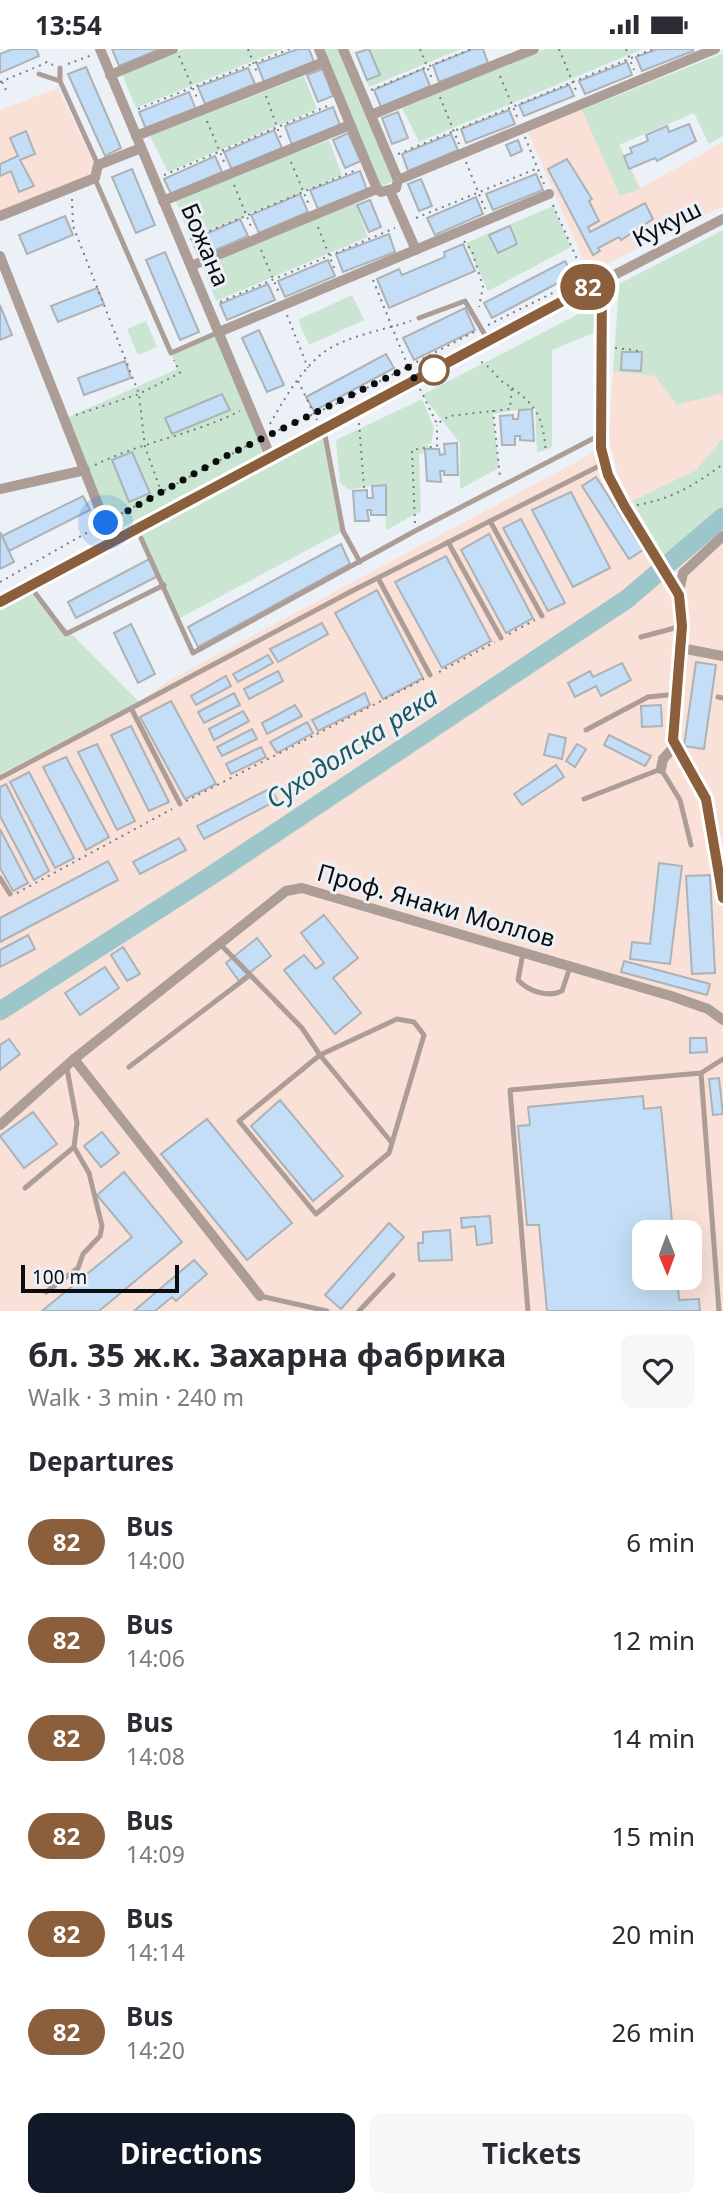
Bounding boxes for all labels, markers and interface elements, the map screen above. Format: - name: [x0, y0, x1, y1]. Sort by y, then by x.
- text: 13:54: [35, 7, 102, 43]
- street label: Кукуш: [626, 191, 707, 254]
- street label: Божана: [174, 198, 239, 291]
- line badge: 82: [556, 264, 620, 310]
- text: 82: [574, 270, 602, 303]
- unlabelled marker: [419, 355, 449, 385]
- your location: [88, 505, 123, 540]
- water label: Суходолска река: [258, 678, 445, 816]
- street label: Проф. Янаки Моллов: [314, 855, 559, 954]
- north arrow: [632, 1220, 702, 1290]
- map controls: [632, 1220, 702, 1290]
- scale bar: [21, 1262, 178, 1294]
- text: 100 m: [32, 1264, 87, 1290]
- text: бл. 35 ж.к. Захарна фабрика: [28, 1332, 506, 1377]
- button: heart: [621, 1334, 695, 1408]
- text: Walk · 3 min · 240 m: [28, 1381, 244, 1413]
- text: Departures: [28, 1443, 174, 1479]
- text: Bus: [126, 1508, 173, 1544]
- text: 6 min: [626, 1524, 695, 1560]
- text: 82: [53, 1525, 80, 1558]
- text: 14:00: [126, 1544, 185, 1576]
- text: Bus: [126, 1606, 173, 1642]
- text: 12 min: [611, 1622, 695, 1658]
- text: 82: [53, 1623, 80, 1656]
- text: 14:06: [126, 1642, 185, 1674]
- text: Bus: [126, 1704, 173, 1740]
- text: 14 min: [611, 1720, 695, 1756]
- text: 82: [53, 1721, 80, 1754]
- text: 14:08: [126, 1740, 185, 1772]
- text: Bus: [126, 1802, 173, 1838]
- text: 15 min: [611, 1818, 695, 1854]
- text: 82: [53, 1819, 80, 1852]
- text: 14:09: [126, 1838, 185, 1870]
- text: Bus: [126, 1900, 173, 1936]
- text: 20 min: [611, 1916, 695, 1952]
- text: 82: [53, 1917, 80, 1950]
- text: 14:14: [126, 1936, 185, 1968]
- text: Bus: [126, 1998, 173, 2034]
- text: 26 min: [611, 2014, 695, 2050]
- text: 82: [53, 2015, 80, 2048]
- text: 14:20: [126, 2034, 185, 2066]
- button: Directions: [28, 2113, 355, 2193]
- button: Tickets: [369, 2113, 695, 2193]

